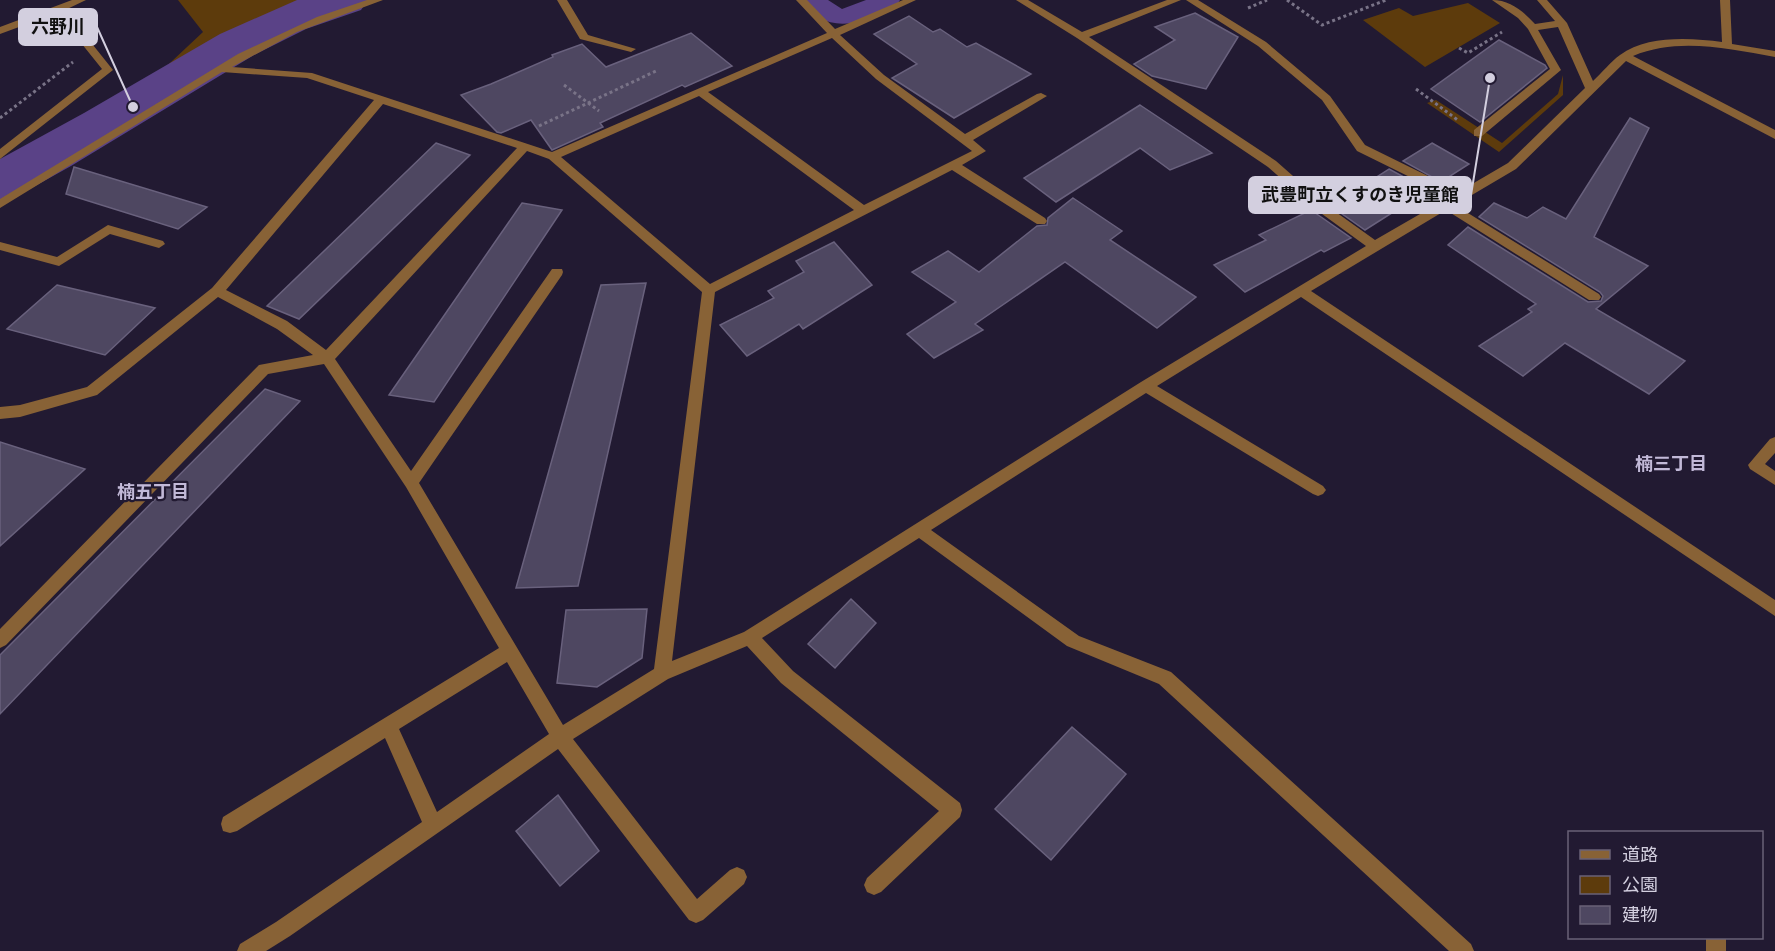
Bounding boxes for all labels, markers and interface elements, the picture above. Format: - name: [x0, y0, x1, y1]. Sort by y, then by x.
- callout: 六野川: [19, 9, 97, 45]
- text: 六野川: [31, 14, 85, 38]
- callout: 武豊町立くすのき児童館: [1249, 177, 1471, 213]
- text: 武豊町立くすのき児童館: [1261, 182, 1459, 206]
- district label: 楠三丁目: [1635, 451, 1707, 475]
- district label: 楠五丁目: [117, 479, 189, 503]
- legend: [1568, 831, 1763, 939]
- text: 道路: [1622, 842, 1658, 866]
- text: 公園: [1622, 872, 1658, 896]
- text: 建物: [1622, 902, 1658, 926]

